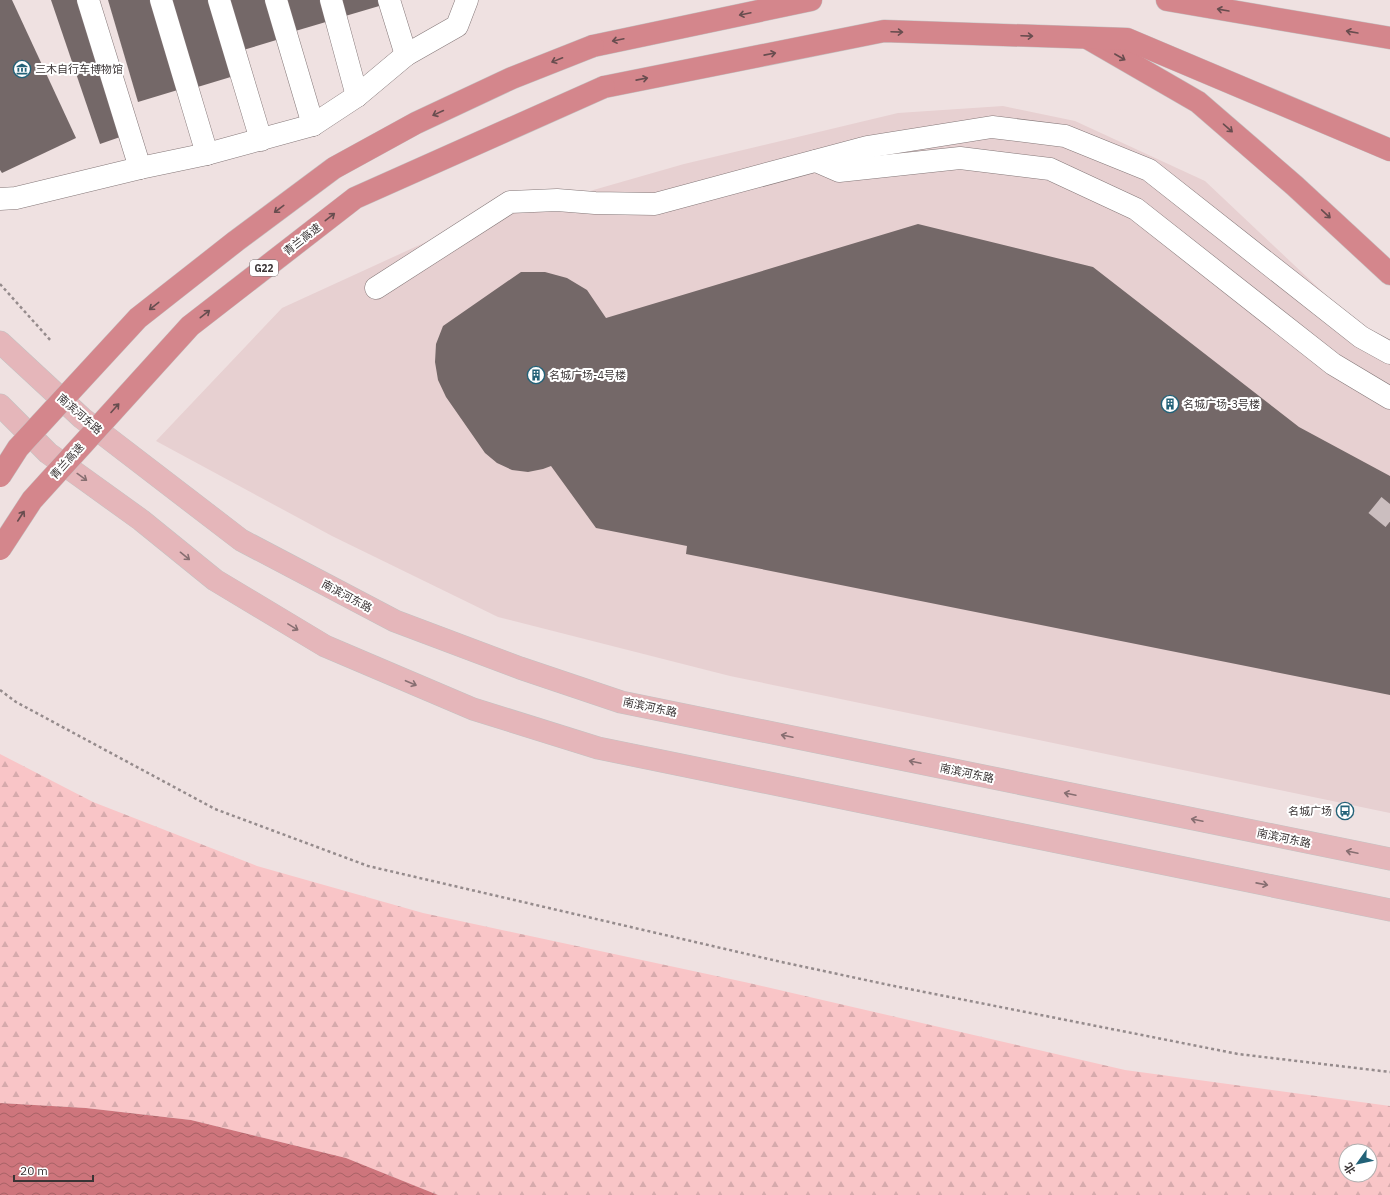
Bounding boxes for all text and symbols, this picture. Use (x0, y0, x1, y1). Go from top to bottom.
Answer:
one-way arrow (1217, 5, 1230, 13)
one-way arrow (739, 10, 752, 18)
one-way arrow (1345, 27, 1358, 35)
one-way arrow (890, 28, 903, 35)
one-way arrow (1020, 32, 1033, 39)
one-way arrow (612, 37, 625, 45)
one-way arrow (763, 50, 776, 58)
one-way arrow (1114, 53, 1126, 61)
one-way arrow (551, 57, 563, 65)
museum icon: 三木自行车博物馆 (12, 59, 32, 79)
place label: 三木自行车博物馆 (35, 62, 123, 76)
one-way arrow (635, 75, 648, 83)
one-way arrow (432, 110, 444, 117)
one-way arrow (1223, 123, 1233, 132)
one-way arrow (274, 204, 285, 213)
one-way arrow (1321, 209, 1331, 219)
one-way arrow (325, 213, 336, 222)
street label: 青兰高速 (280, 220, 324, 258)
road number: G22 (250, 260, 278, 276)
one-way arrow (149, 301, 160, 310)
one-way arrow (200, 310, 211, 318)
building icon: 名城广场-4号楼 (526, 365, 546, 385)
place label: 名城广场-4号楼 (549, 368, 626, 382)
street label: 南滨河东路 (55, 391, 105, 437)
building icon: 名城广场-3号楼 (1160, 394, 1180, 414)
place label: 名城广场-3号楼 (1183, 397, 1260, 411)
one-way arrow (111, 402, 120, 413)
street label: 青兰高速 (47, 440, 87, 482)
one-way arrow (76, 473, 87, 481)
one-way arrow (17, 511, 25, 522)
one-way arrow (179, 552, 190, 560)
street label: 南滨河东路 (319, 577, 375, 615)
one-way arrow (287, 624, 299, 632)
one-way arrow (404, 680, 416, 687)
street label: 南滨河东路 (622, 694, 678, 720)
one-way arrow (781, 731, 794, 739)
one-way arrow (909, 758, 922, 766)
street label: 南滨河东路 (939, 760, 995, 786)
one-way arrow (1063, 789, 1076, 797)
bus stop icon: 名城广场 (1335, 801, 1355, 821)
place label: 名城广场 (1288, 804, 1332, 818)
one-way arrow (1191, 815, 1204, 823)
street label: 南滨河东路 (1256, 825, 1312, 851)
one-way arrow (1346, 847, 1359, 855)
one-way arrow (1255, 880, 1268, 888)
north arrow (1338, 1143, 1378, 1183)
scale bar (14, 1157, 93, 1183)
text: 北 (1341, 1160, 1358, 1177)
text: 20 m (20, 1163, 48, 1178)

